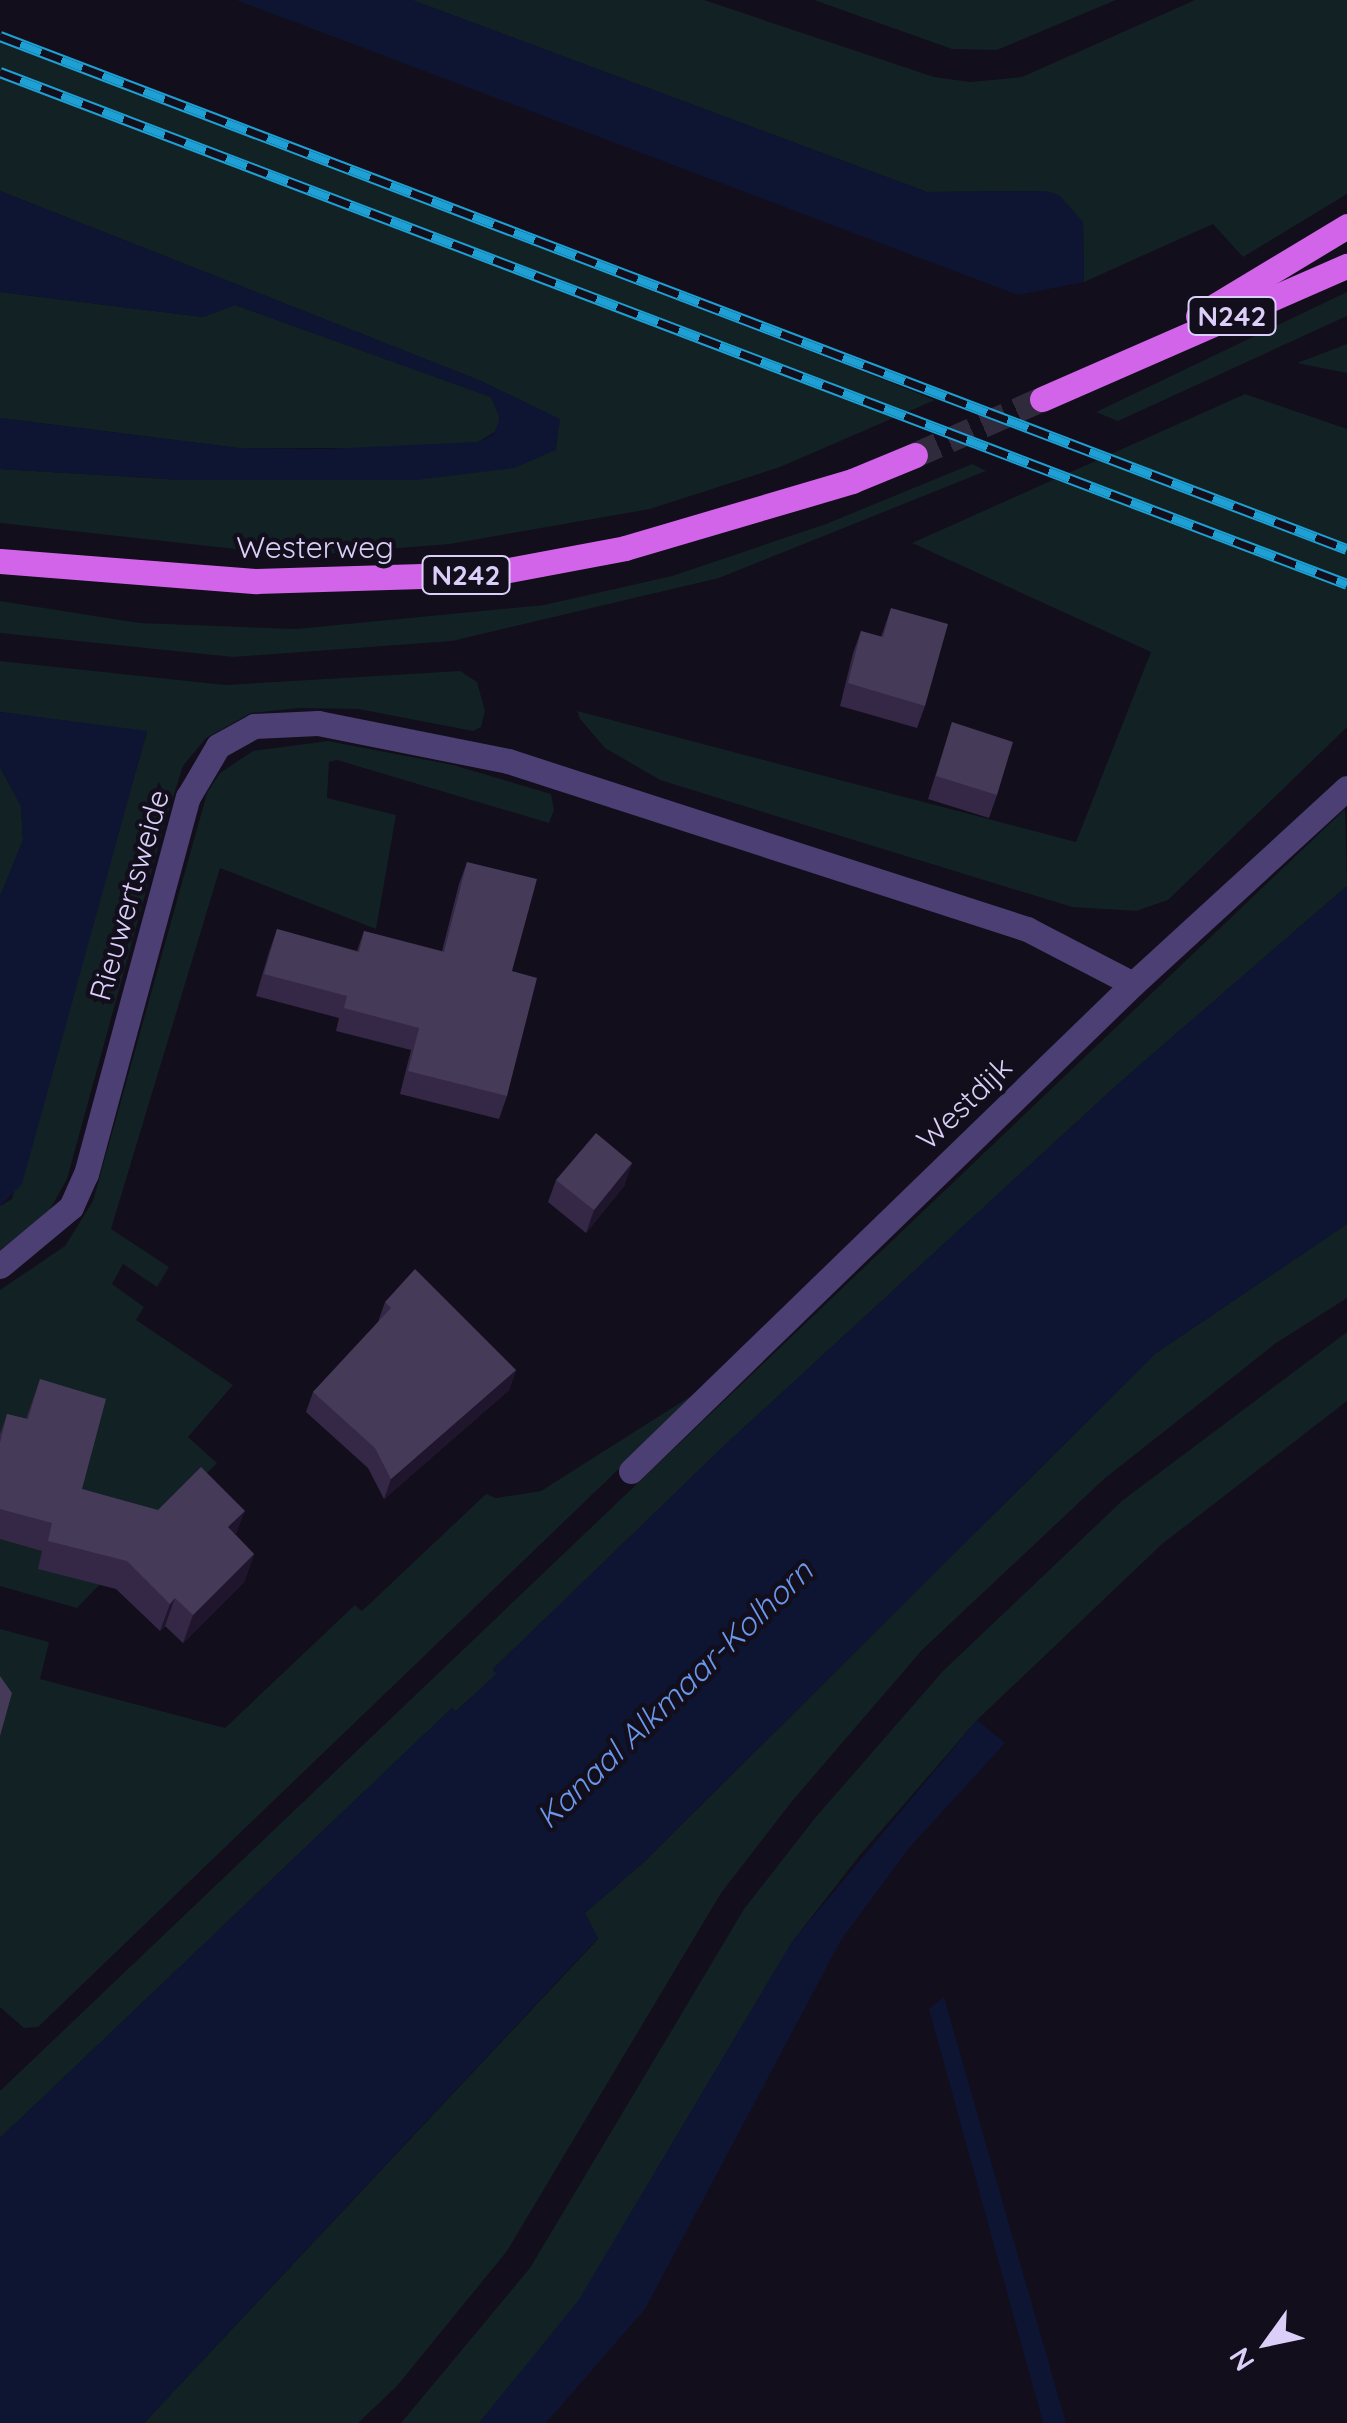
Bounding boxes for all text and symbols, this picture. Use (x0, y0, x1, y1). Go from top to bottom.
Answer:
road number: N242 (1187, 293, 1277, 339)
street label: Westerweg (236, 529, 394, 565)
road number: N242 (421, 552, 511, 598)
street label: Rieuwertsweide (82, 786, 176, 1004)
street label: Westdijk (909, 1049, 1019, 1157)
water label: Kanaal Alkmaar-Kolhorn (528, 1552, 820, 1836)
north arrow (1217, 2293, 1317, 2393)
text: N (1221, 2341, 1262, 2378)

